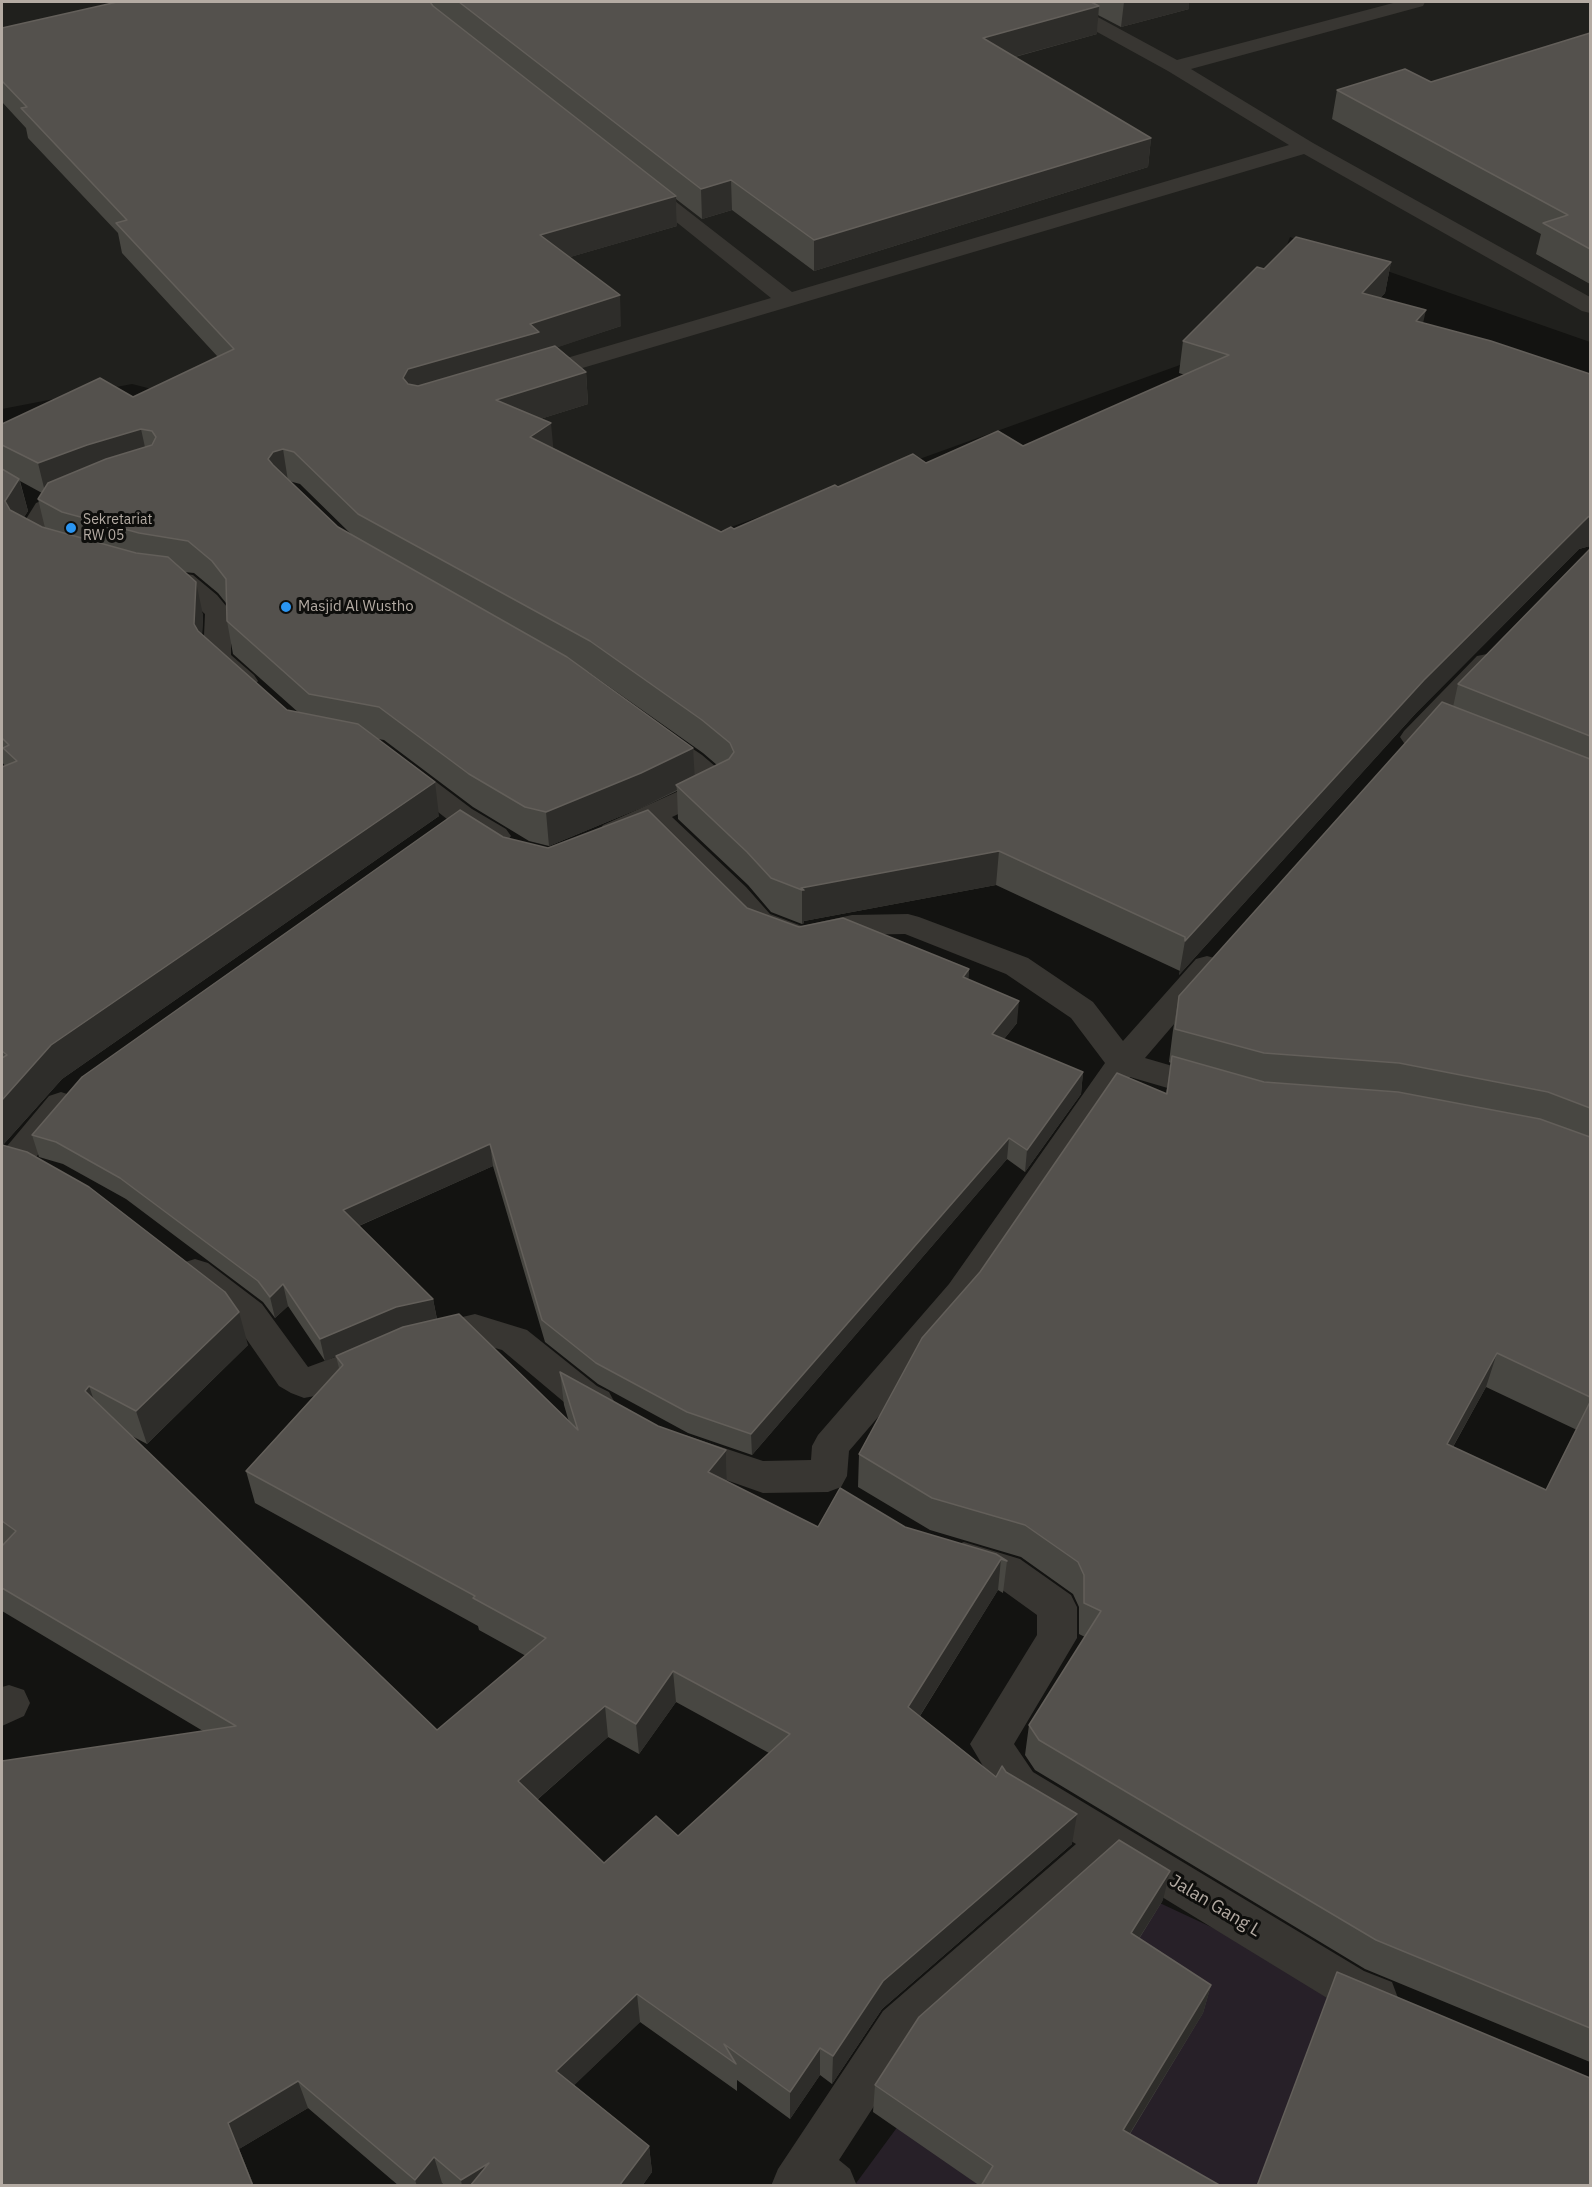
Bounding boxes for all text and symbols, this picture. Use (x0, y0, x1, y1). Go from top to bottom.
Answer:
place label: Sekretariat RW 05 (83, 512, 152, 544)
marker: Sekretariat RW 05 (64, 521, 78, 535)
place label: Masjid Al Wustho (298, 598, 414, 616)
marker: Masjid Al Wustho (279, 600, 293, 614)
street label: Jalan Gang L (1165, 1870, 1265, 1942)

